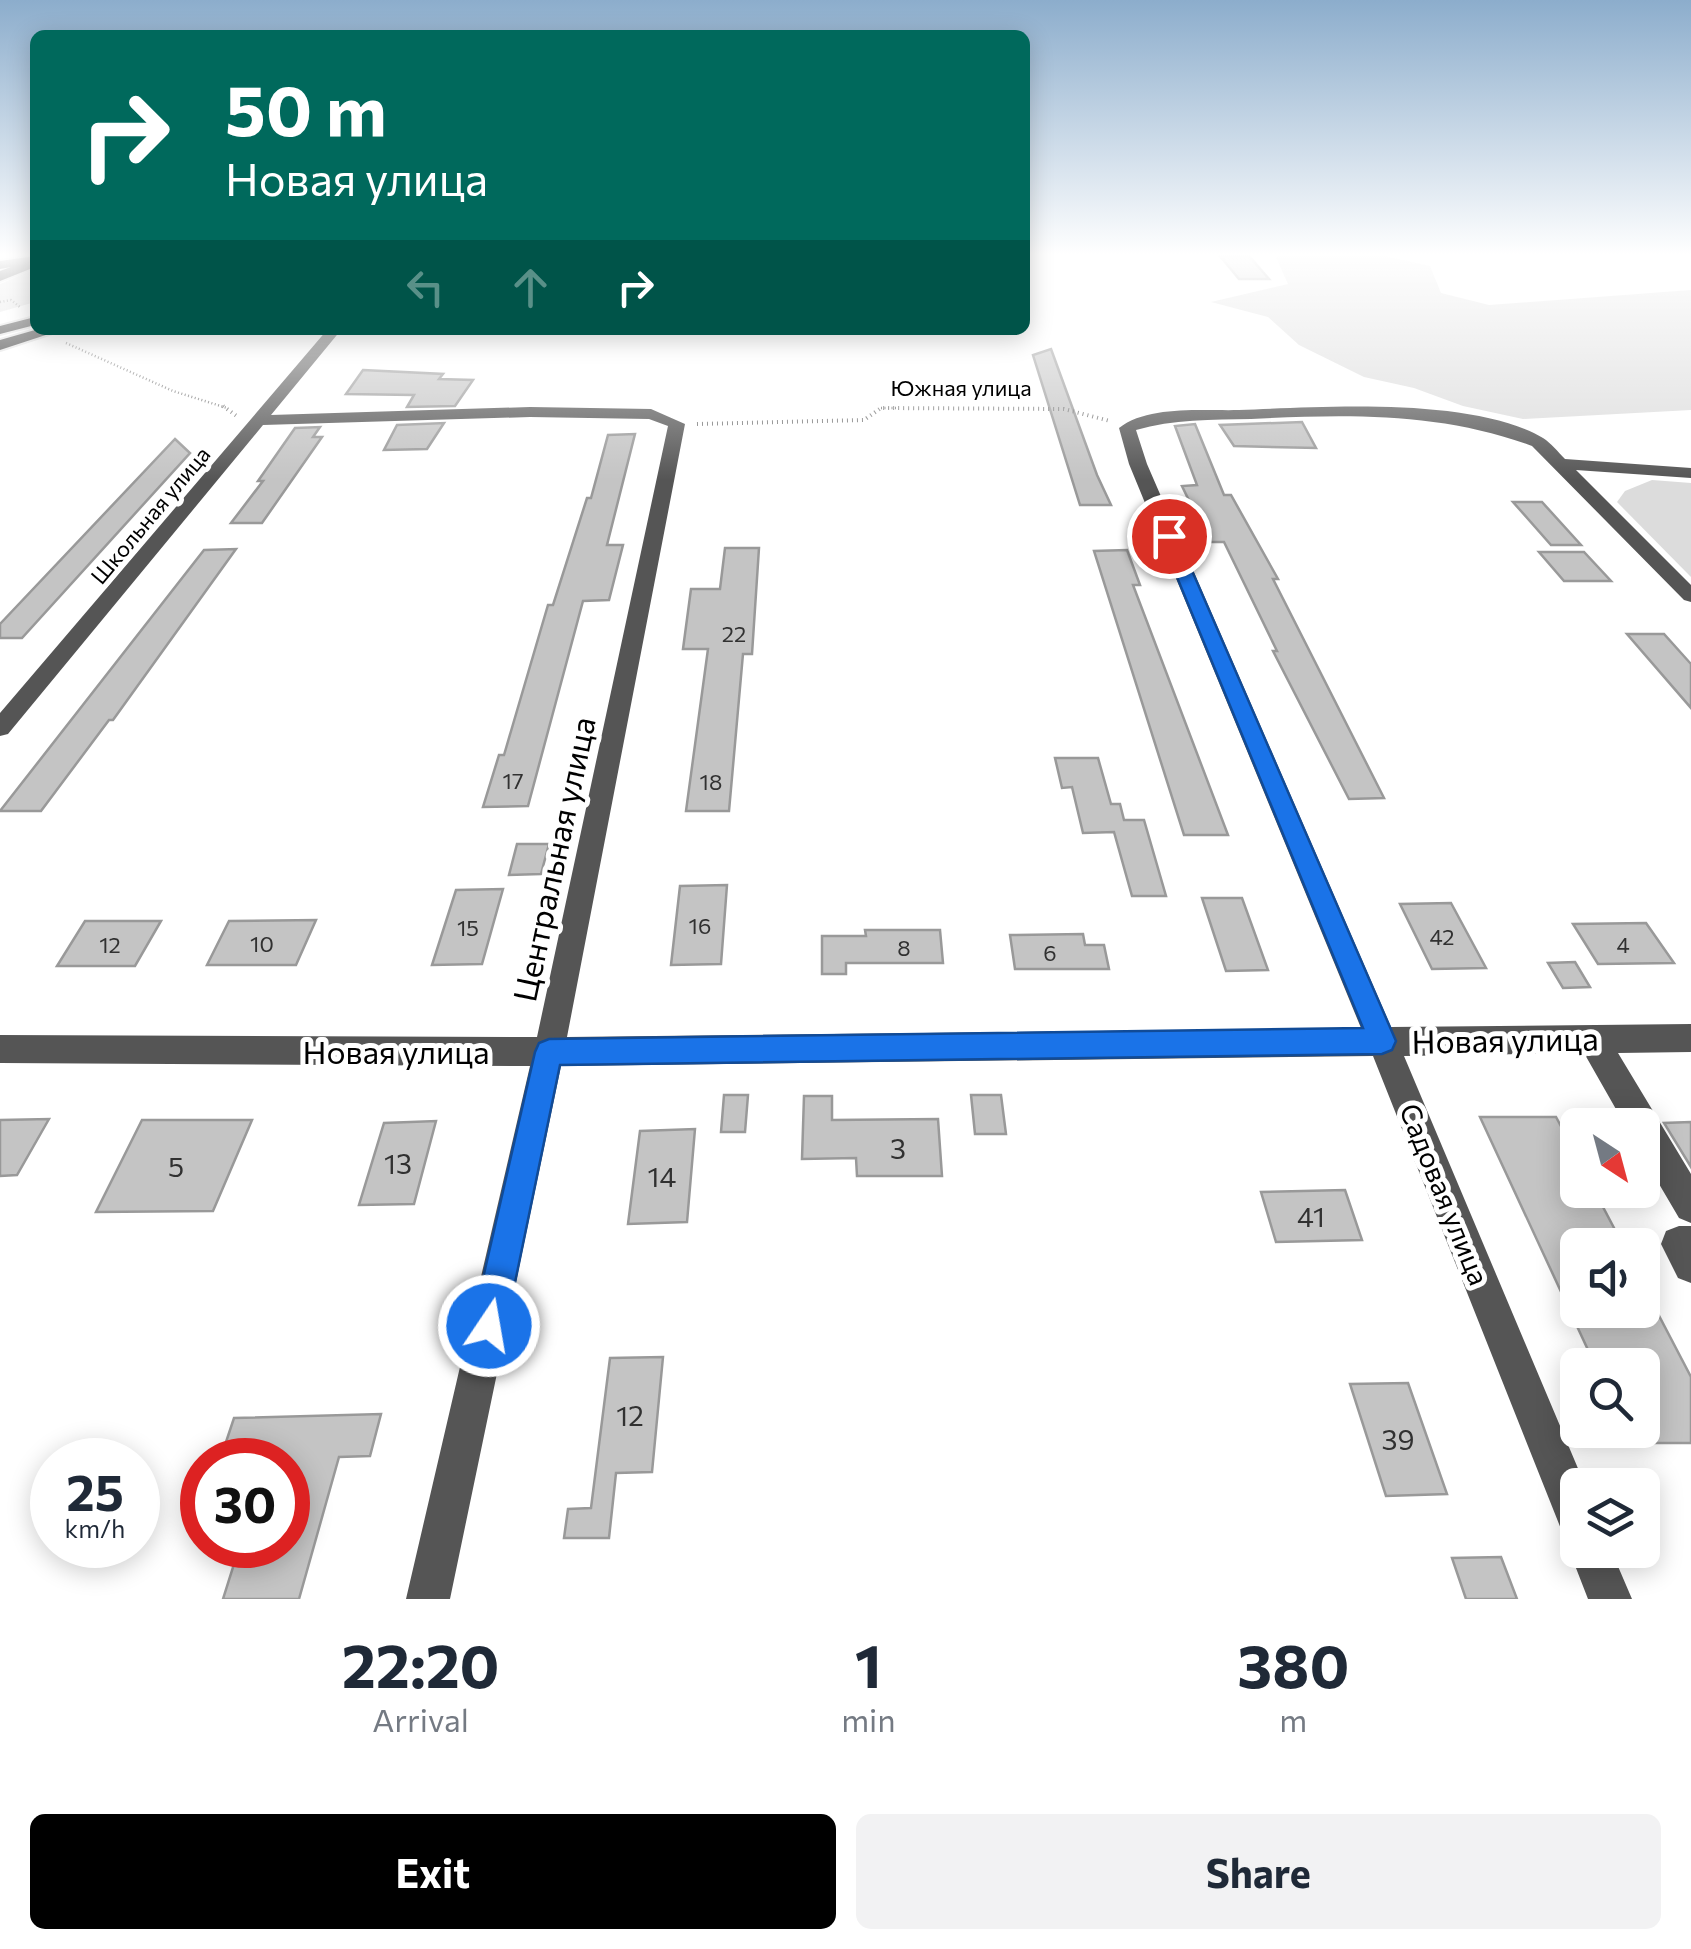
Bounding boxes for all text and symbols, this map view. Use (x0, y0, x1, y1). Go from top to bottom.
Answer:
text: 50 m (225, 65, 387, 150)
icon: right (60, 70, 190, 200)
text: Новая улица (225, 150, 488, 205)
icon: left (398, 260, 453, 315)
icon: ahead (503, 260, 558, 315)
icon: right (608, 260, 663, 315)
street label: Южная улица (890, 374, 1032, 401)
street label: Школьная улица (85, 441, 215, 589)
pin (1127, 494, 1212, 579)
icon: arrive (1142, 509, 1197, 564)
house number: 22 (722, 620, 746, 647)
street label: Центральная улица (503, 713, 603, 1005)
house number: 17 (502, 767, 524, 794)
house number: 18 (700, 768, 722, 795)
house number: 16 (689, 912, 711, 939)
house number: 15 (457, 914, 479, 941)
house number: 42 (1429, 923, 1455, 950)
house number: 10 (250, 930, 274, 957)
house number: 12 (99, 931, 121, 958)
house number: 4 (1616, 931, 1630, 958)
house number: 8 (897, 934, 911, 961)
house number: 6 (1043, 939, 1057, 966)
street label: Новая улица (1411, 1017, 1599, 1061)
street label: Новая улица (302, 1031, 490, 1071)
street label: Садовая улица (1393, 1098, 1497, 1290)
north arrow (1560, 1108, 1660, 1208)
map controls (1560, 1108, 1660, 1568)
house number: 3 (890, 1131, 906, 1165)
house number: 13 (384, 1146, 412, 1180)
house number: 5 (168, 1149, 184, 1183)
house number: 14 (648, 1159, 677, 1193)
house number: 41 (1297, 1199, 1325, 1233)
button: sound (1560, 1228, 1660, 1328)
position arrow (437, 1274, 541, 1378)
button: search (1560, 1348, 1660, 1448)
house number: 12 (616, 1398, 644, 1432)
house number: 39 (1382, 1422, 1414, 1456)
speed limit sign: 30 (180, 1438, 310, 1568)
text: 25 (66, 1460, 124, 1521)
button: layers (1560, 1468, 1660, 1568)
text: km/h (65, 1513, 125, 1543)
text: 22:20 (342, 1627, 499, 1700)
text: 1 (855, 1627, 882, 1700)
text: 380 (1237, 1627, 1349, 1700)
text: Arrival (372, 1699, 469, 1739)
text: min (841, 1699, 896, 1739)
text: m (1279, 1699, 1307, 1739)
button: Exit (30, 1814, 836, 1929)
button: Share (856, 1814, 1661, 1929)

